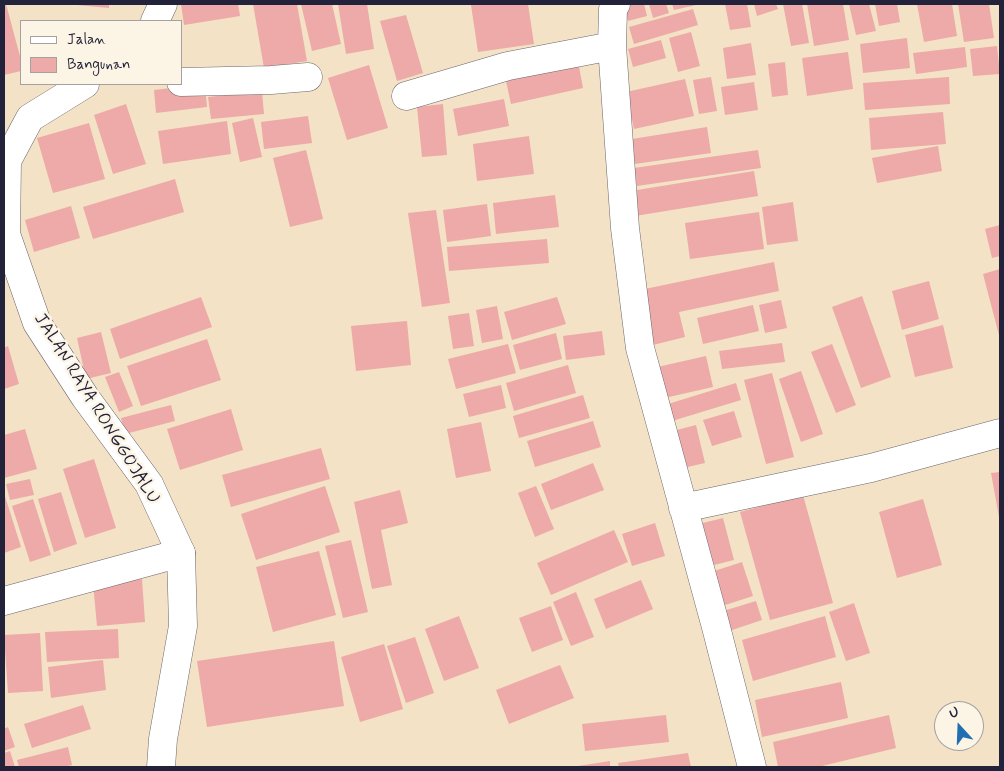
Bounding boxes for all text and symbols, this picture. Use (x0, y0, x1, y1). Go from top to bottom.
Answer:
legend (20, 20, 182, 85)
text: Jalan (67, 30, 106, 50)
text: Bangunan (67, 55, 130, 75)
street label: JALAN RAYA RONGGOJALU (28, 310, 164, 508)
north arrow (934, 701, 984, 751)
text: U (947, 703, 962, 723)

